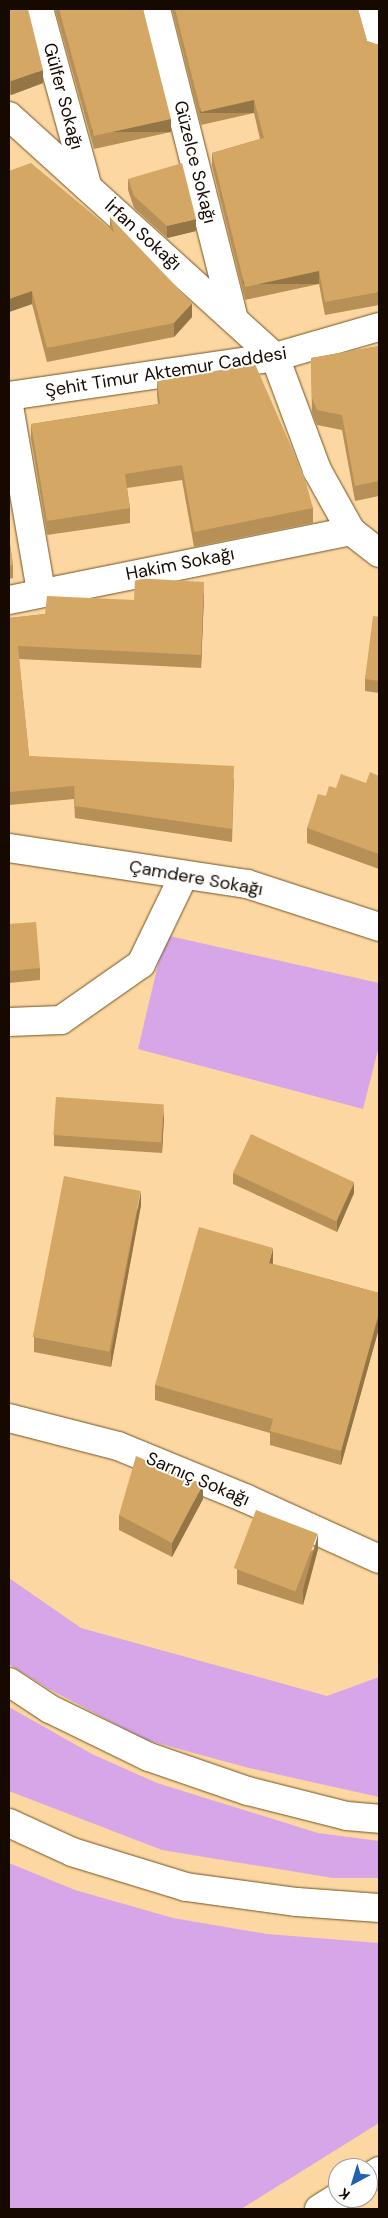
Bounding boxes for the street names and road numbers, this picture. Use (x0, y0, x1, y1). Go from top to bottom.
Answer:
street label: Gülfer Sokağı (38, 40, 88, 152)
street label: Güzelce Sokağı (169, 98, 221, 226)
street label: İrfan Sokağı (100, 195, 186, 275)
street label: Şehit Timur Aktemur Caddesi (44, 342, 288, 402)
street label: Hakim Sokağı (124, 543, 236, 585)
street label: Çamdere Sokağı (127, 856, 265, 900)
street label: Sarnıç Sokağı (143, 1448, 253, 1510)

